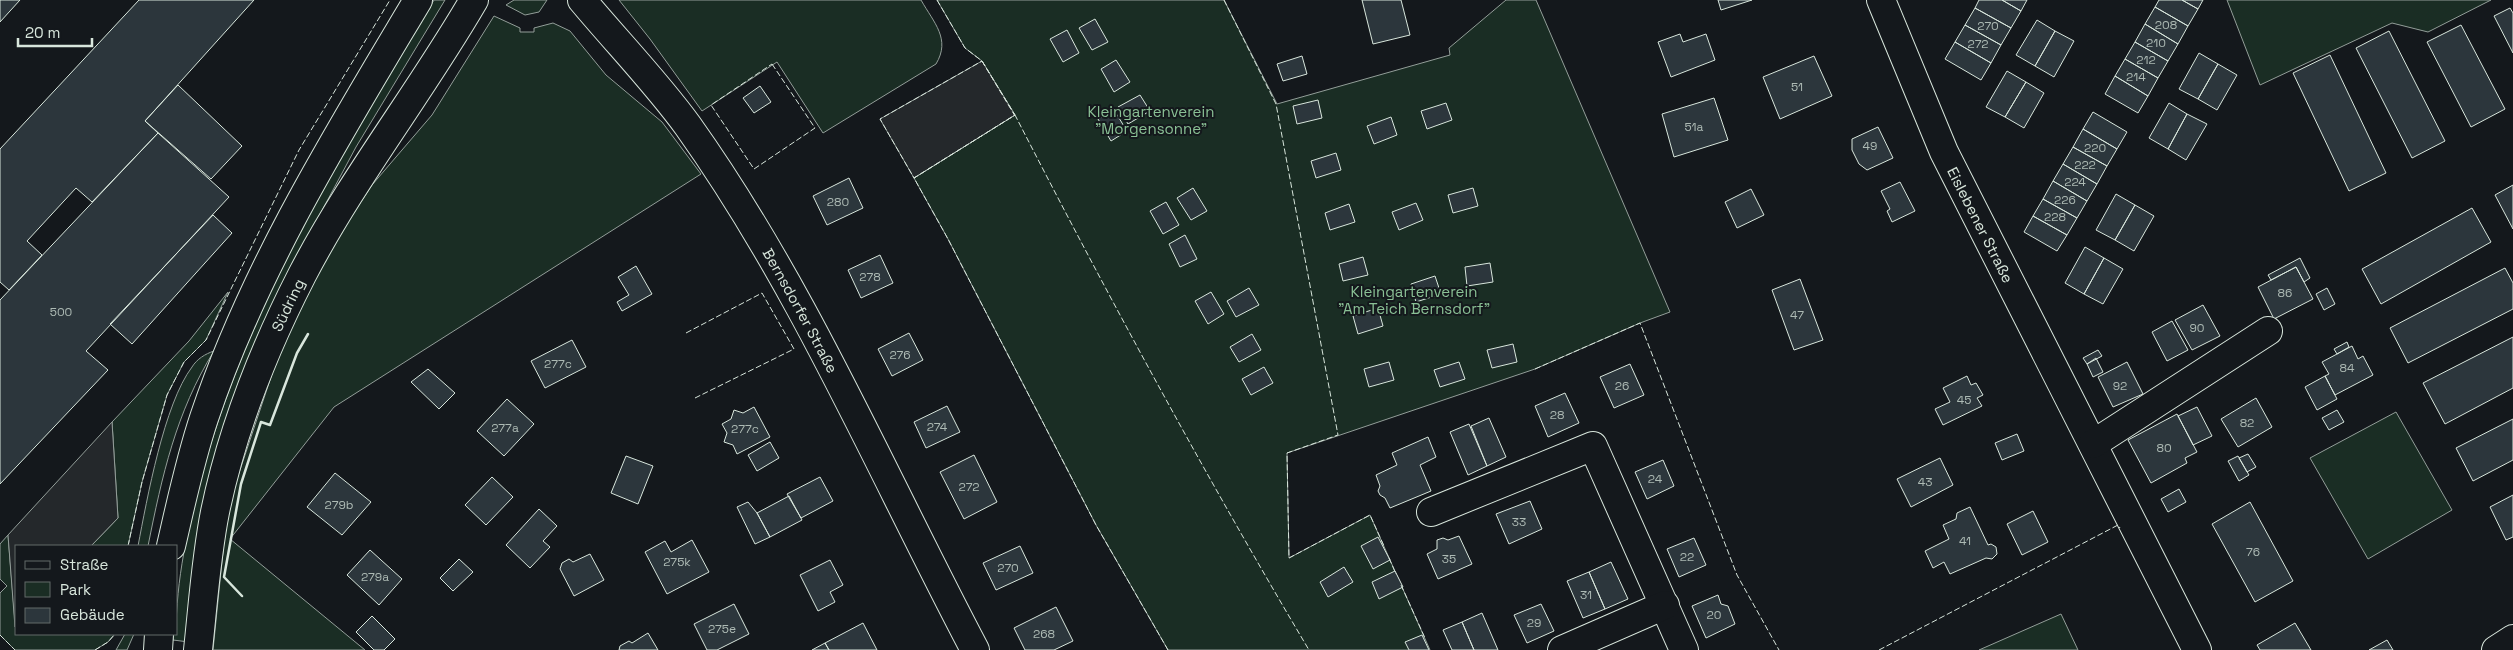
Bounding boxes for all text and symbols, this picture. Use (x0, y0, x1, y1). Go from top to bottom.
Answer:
scale bar (18, 15, 91, 47)
house number: 208 (2155, 17, 2177, 33)
house number: 270 (1977, 18, 1999, 34)
text: 20 m (25, 23, 60, 42)
house number: 210 (2146, 35, 2166, 51)
house number: 272 (1967, 36, 1989, 52)
house number: 212 (2136, 52, 2156, 68)
house number: 214 (2126, 69, 2146, 85)
house number: 51 (1791, 79, 1803, 95)
park label: Kleingartenverein "Morgensonne" (1088, 102, 1214, 138)
house number: 51a (1685, 119, 1704, 135)
house number: 49 (1863, 138, 1877, 154)
house number: 220 (2084, 140, 2106, 156)
house number: 222 (2074, 157, 2096, 173)
street label: Eislebener Straße (1944, 164, 2018, 286)
house number: 224 (2064, 174, 2086, 190)
house number: 226 (2054, 192, 2076, 208)
house number: 280 (827, 194, 849, 210)
house number: 228 (2044, 209, 2066, 225)
street label: Bernsdorfer Straße (759, 245, 843, 376)
house number: 278 (859, 269, 881, 285)
street label: Südring (267, 275, 308, 334)
park label: Kleingartenverein "Am Teich Bernsdorf" (1338, 282, 1490, 318)
house number: 86 (2278, 285, 2292, 301)
house number: 500 (50, 304, 72, 320)
house number: 47 (1790, 307, 1804, 323)
house number: 90 (2189, 320, 2205, 336)
house number: 276 (889, 347, 911, 363)
house number: 277c (544, 356, 572, 372)
house number: 84 (2340, 360, 2355, 376)
house number: 26 (1615, 378, 1629, 394)
house number: 92 (2113, 378, 2127, 394)
house number: 45 (1957, 392, 1971, 408)
house number: 28 (1550, 407, 1564, 423)
house number: 82 (2240, 415, 2254, 431)
house number: 274 (927, 419, 948, 435)
house number: 277a (491, 420, 519, 436)
house number: 277c (731, 421, 759, 437)
house number: 80 (2156, 440, 2172, 456)
house number: 24 (1648, 471, 1663, 487)
house number: 43 (1918, 474, 1932, 490)
house number: 272 (958, 479, 980, 495)
house number: 279b (325, 497, 354, 513)
house number: 33 (1512, 514, 1526, 530)
house number: 41 (1959, 533, 1971, 549)
house number: 76 (2246, 544, 2260, 560)
legend (15, 545, 178, 635)
house number: 22 (1680, 549, 1694, 565)
house number: 35 (1442, 551, 1456, 567)
house number: 275k (663, 554, 691, 570)
text: Straße (60, 555, 109, 574)
house number: 270 (997, 560, 1019, 576)
house number: 279a (361, 569, 389, 585)
text: Park (60, 580, 91, 599)
house number: 31 (1580, 587, 1592, 603)
text: Gebäude (60, 605, 125, 624)
house number: 20 (1707, 607, 1721, 623)
house number: 29 (1527, 615, 1541, 631)
house number: 275e (708, 621, 736, 637)
house number: 268 (1033, 626, 1055, 642)

